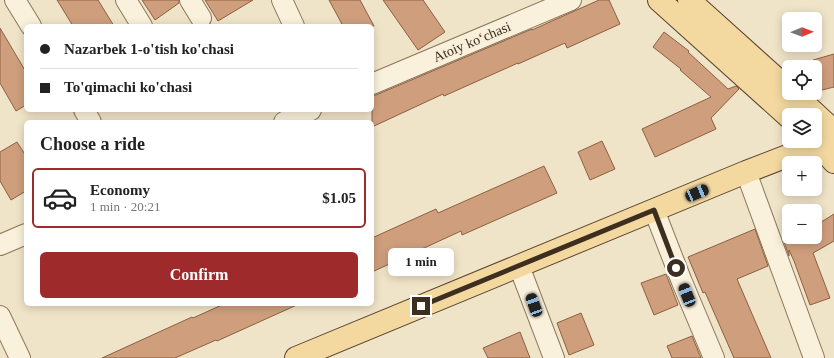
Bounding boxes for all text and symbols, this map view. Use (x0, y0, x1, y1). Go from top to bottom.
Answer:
north arrow (782, 12, 822, 52)
map controls (782, 12, 822, 244)
street label: Atoiy koʻchasi (431, 19, 513, 65)
text: Nazarbek 1-o'tish ko'chasi (64, 41, 234, 57)
button: locate (782, 60, 822, 100)
text: To'qimachi ko'chasi (64, 79, 192, 95)
button: layers (782, 108, 822, 148)
text: Choose a ride (40, 134, 145, 154)
button: + (782, 156, 822, 196)
icon: car (42, 180, 78, 216)
text: Economy (90, 182, 150, 198)
car (684, 183, 710, 203)
text: $1.05 (322, 190, 356, 206)
text: 1 min · 20:21 (90, 199, 160, 214)
button: − (782, 204, 822, 244)
callout: 1 min (388, 248, 454, 276)
button: Confirm (40, 252, 358, 298)
text: 1 min (405, 254, 437, 269)
route start (667, 259, 685, 277)
car (677, 282, 697, 308)
car (524, 292, 544, 318)
route end (412, 297, 430, 315)

